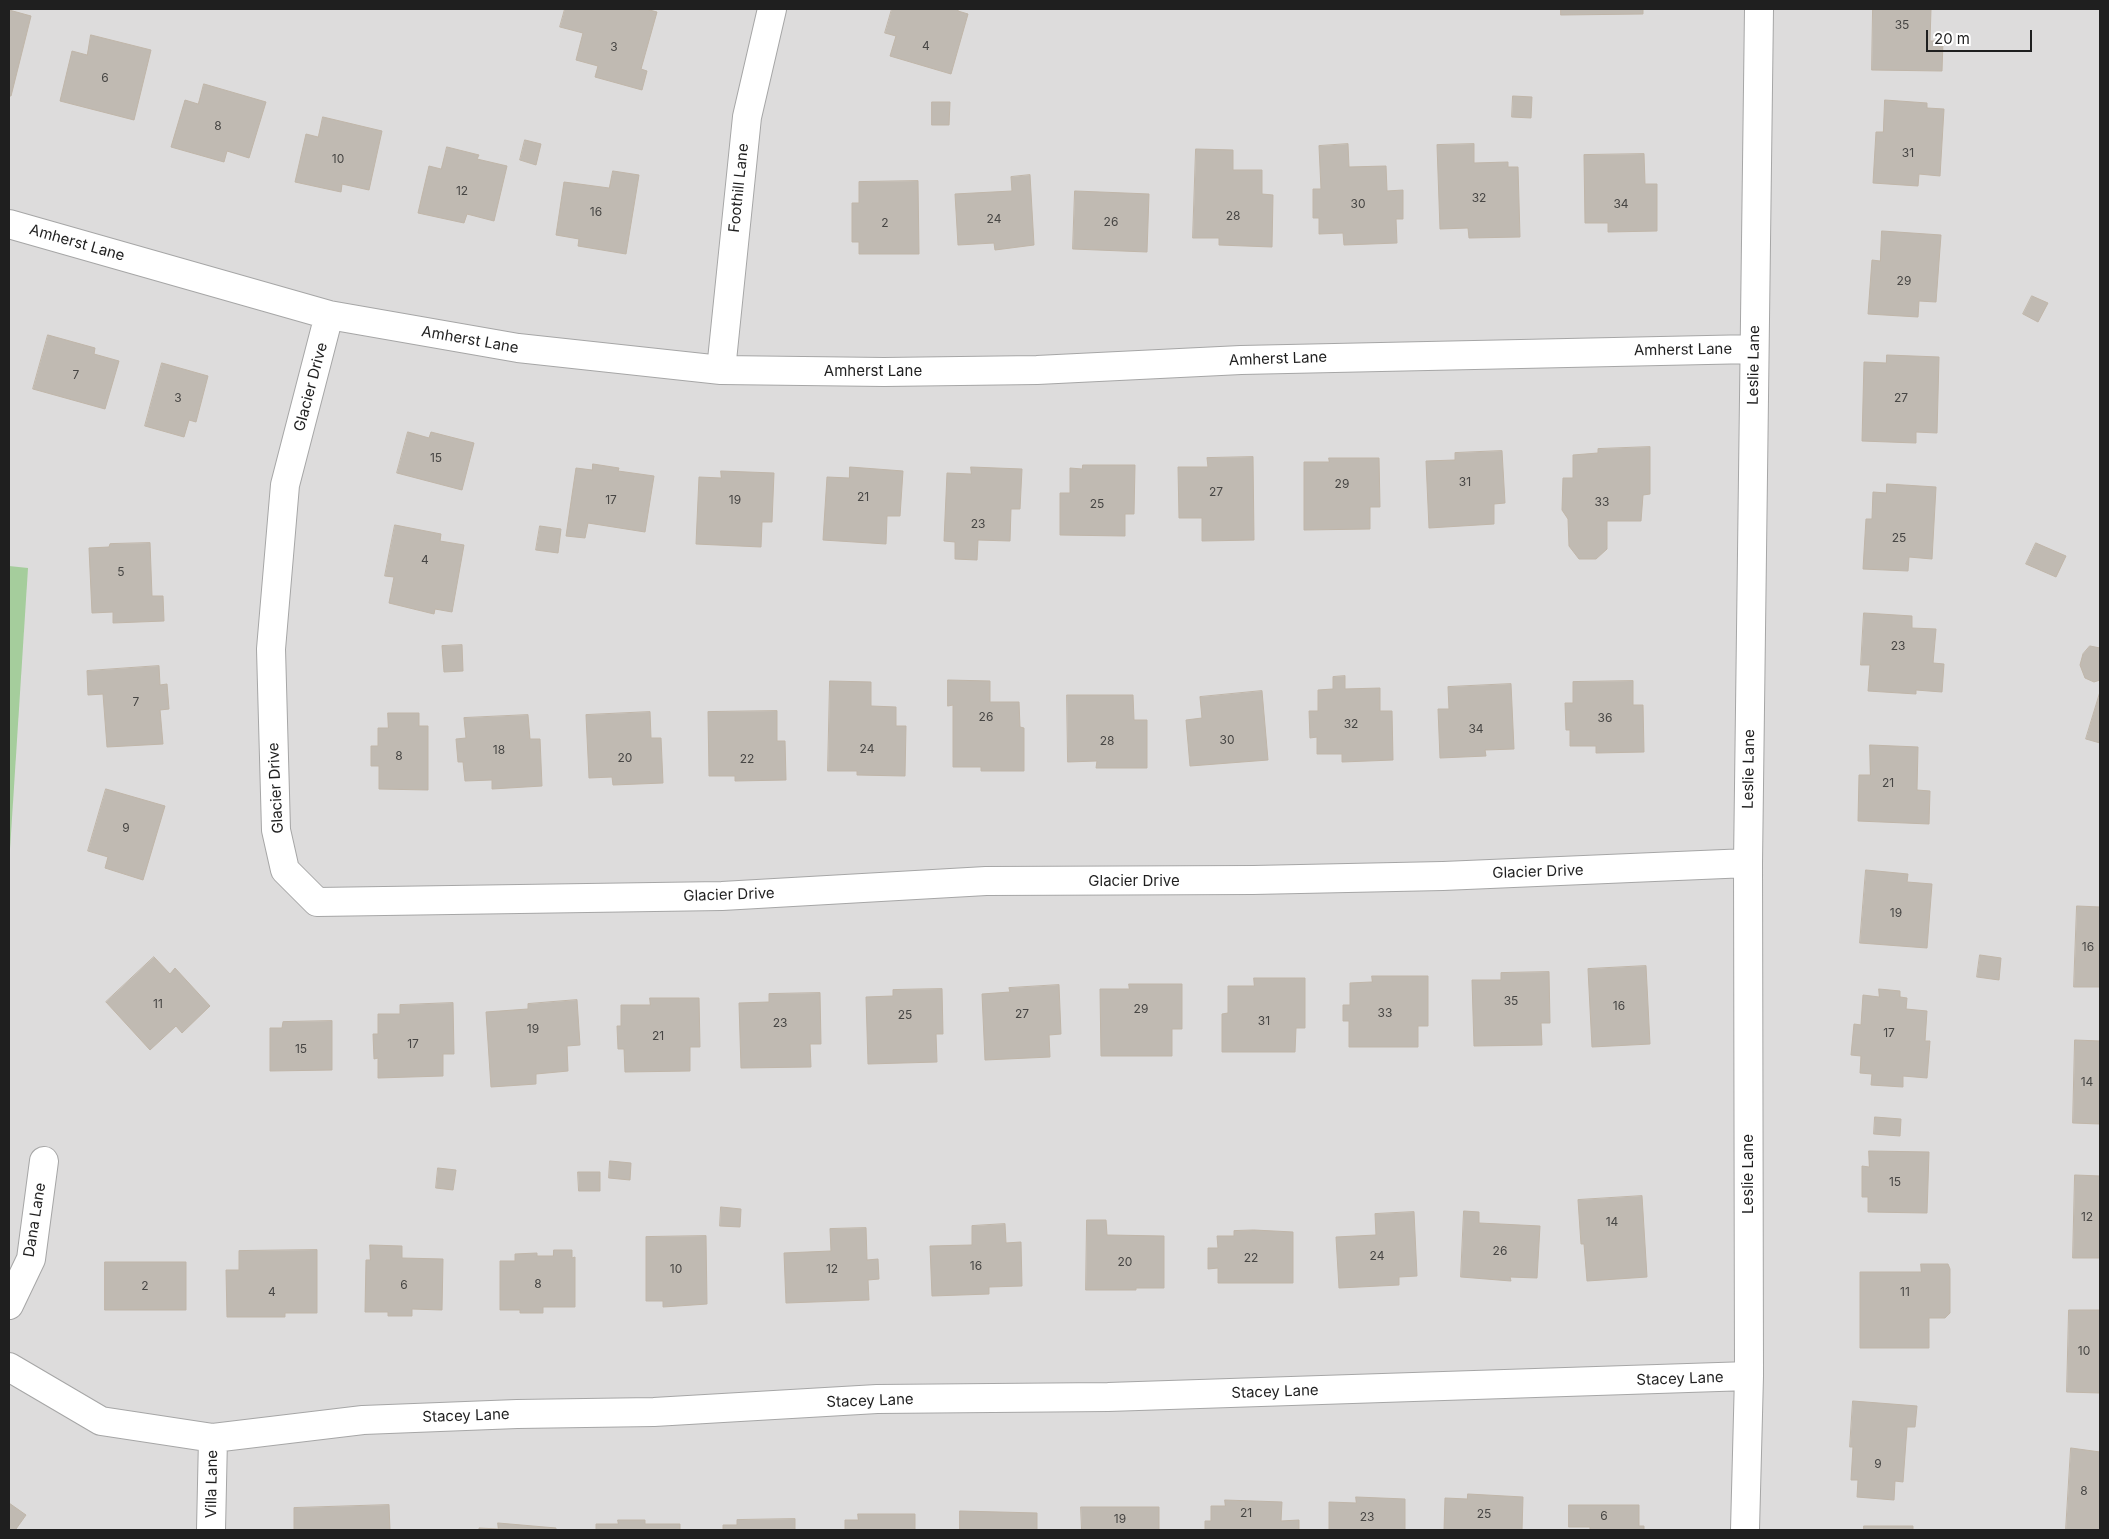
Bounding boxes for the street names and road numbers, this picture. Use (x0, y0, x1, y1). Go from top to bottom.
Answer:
street label: Foothill Lane (725, 142, 753, 234)
street label: Amherst Lane (27, 221, 127, 265)
street label: Amherst Lane (420, 323, 520, 357)
street label: Leslie Lane (1744, 325, 1764, 405)
street label: Amherst Lane (1634, 340, 1732, 360)
street label: Glacier Drive (290, 341, 332, 433)
street label: Amherst Lane (1229, 348, 1327, 370)
street label: Amherst Lane (824, 362, 922, 380)
street label: Leslie Lane (1739, 729, 1759, 809)
street label: Glacier Drive (265, 742, 287, 834)
street label: Glacier Drive (1492, 861, 1584, 883)
street label: Glacier Drive (1088, 872, 1180, 890)
street label: Glacier Drive (683, 884, 775, 906)
street label: Leslie Lane (1739, 1134, 1757, 1214)
street label: Dana Lane (20, 1181, 50, 1259)
street label: Stacey Lane (1636, 1368, 1724, 1390)
street label: Stacey Lane (1231, 1381, 1319, 1403)
street label: Stacey Lane (826, 1390, 914, 1412)
street label: Stacey Lane (422, 1405, 510, 1427)
street label: Villa Lane (202, 1450, 222, 1518)

